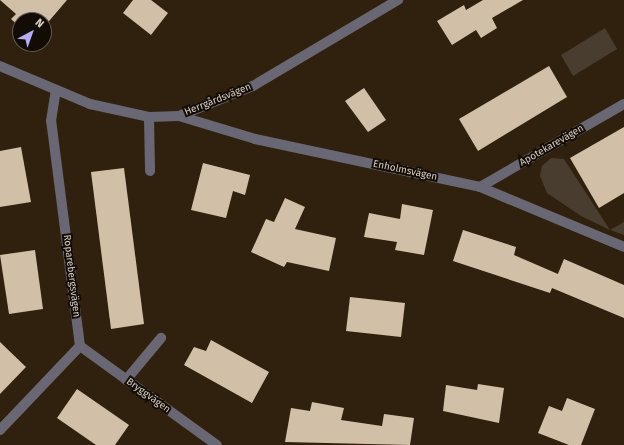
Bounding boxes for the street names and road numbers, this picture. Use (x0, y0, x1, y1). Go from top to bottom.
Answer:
street label: Herrgårdsvägen (183, 81, 253, 119)
street label: Apotekarevägen (518, 123, 586, 169)
street label: Enholmsvägen (372, 158, 438, 184)
street label: Roparebergsvägen (60, 234, 82, 318)
street label: Bryggvägen (124, 376, 172, 416)

